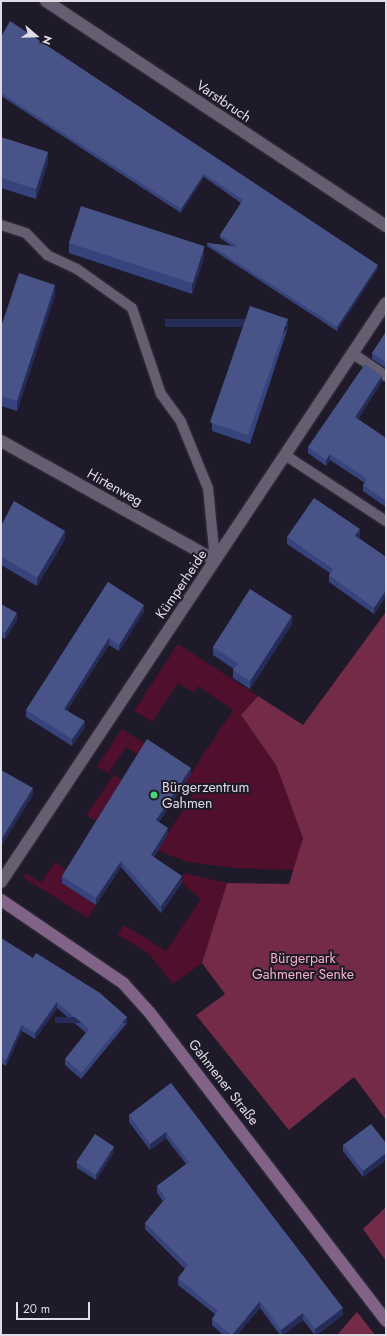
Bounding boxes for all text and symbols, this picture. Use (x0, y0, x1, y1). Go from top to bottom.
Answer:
north arrow (16, 16, 56, 56)
text: N (38, 33, 56, 47)
street label: Varstbruch (193, 77, 255, 125)
street label: Hirtenweg (84, 465, 146, 509)
street label: Kümperheide (152, 546, 210, 622)
place label: Bürgerzentrum Gahmen (162, 779, 249, 812)
marker: Bürgerzentrum Gahmen (149, 790, 159, 800)
park label: Bürgerpark Gahmener Senke (252, 950, 354, 982)
street label: Gahmener Straße (185, 1036, 263, 1128)
scale bar (18, 1294, 92, 1320)
text: 20 m (23, 1300, 50, 1318)

